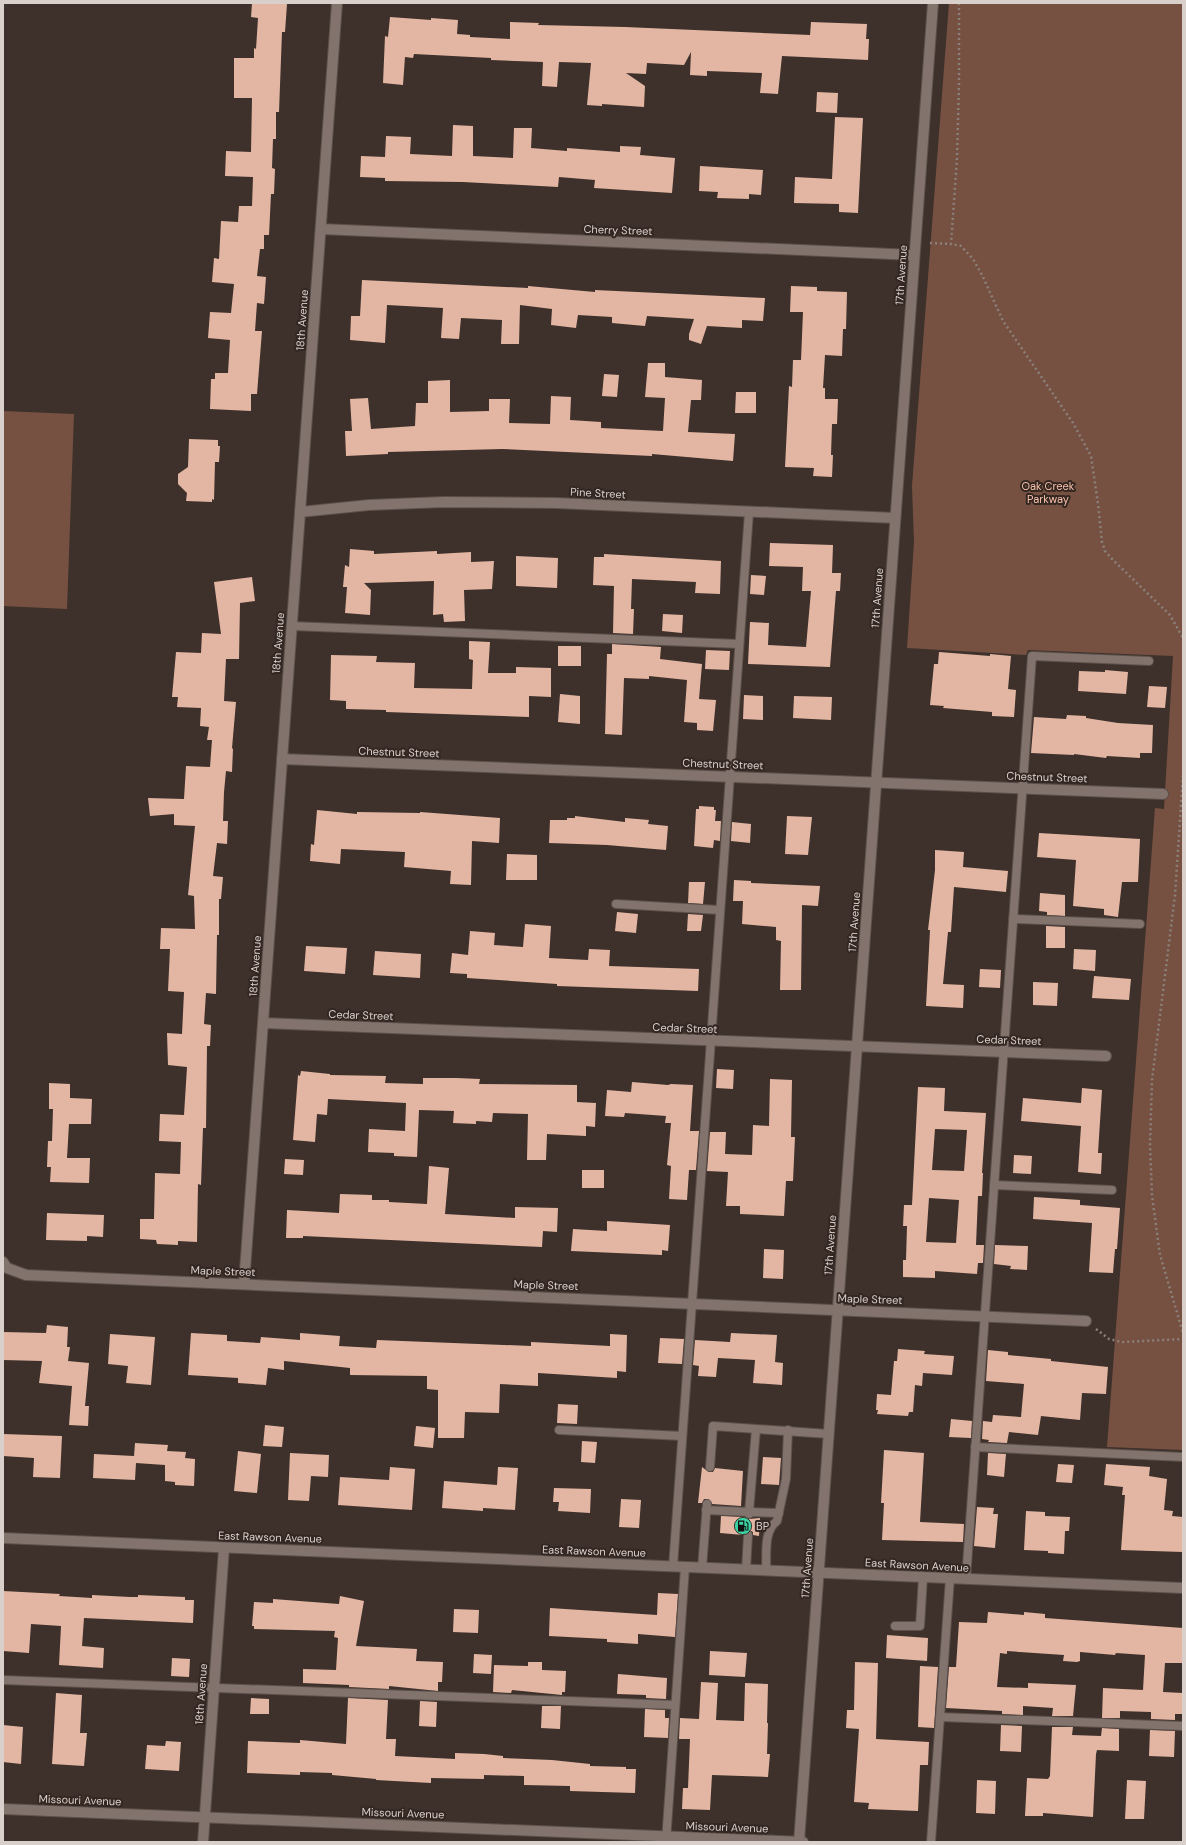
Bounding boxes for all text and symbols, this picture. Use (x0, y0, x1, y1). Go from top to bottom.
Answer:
street label: Cherry Street (583, 222, 653, 238)
street label: 17th Avenue (892, 244, 910, 306)
street label: 18th Avenue (293, 289, 311, 351)
park label: Oak Creek Parkway (1022, 479, 1075, 506)
street label: Pine Street (570, 485, 626, 501)
street label: 17th Avenue (868, 567, 886, 629)
street label: 18th Avenue (269, 612, 287, 674)
street label: Chestnut Street (358, 744, 440, 760)
street label: Chestnut Street (682, 756, 764, 772)
street label: Chestnut Street (1006, 769, 1088, 785)
street label: 17th Avenue (845, 891, 863, 953)
street label: 18th Avenue (246, 935, 264, 997)
street label: Cedar Street (328, 1007, 394, 1023)
street label: Cedar Street (652, 1020, 718, 1036)
street label: Cedar Street (976, 1032, 1042, 1048)
street label: 17th Avenue (821, 1214, 839, 1276)
street label: Maple Street (190, 1263, 256, 1279)
street label: Maple Street (513, 1277, 579, 1293)
street label: Maple Street (837, 1291, 903, 1307)
fuel station icon: BP (733, 1516, 753, 1536)
place label: BP (756, 1519, 769, 1533)
street label: East Rawson Avenue (218, 1528, 322, 1546)
street label: 17th Avenue (798, 1537, 816, 1599)
street label: East Rawson Avenue (542, 1542, 646, 1560)
street label: East Rawson Avenue (865, 1555, 969, 1575)
street label: 18th Avenue (192, 1663, 210, 1725)
street label: Missouri Avenue (38, 1792, 122, 1808)
street label: Missouri Avenue (361, 1805, 445, 1821)
street label: Missouri Avenue (685, 1819, 769, 1835)

